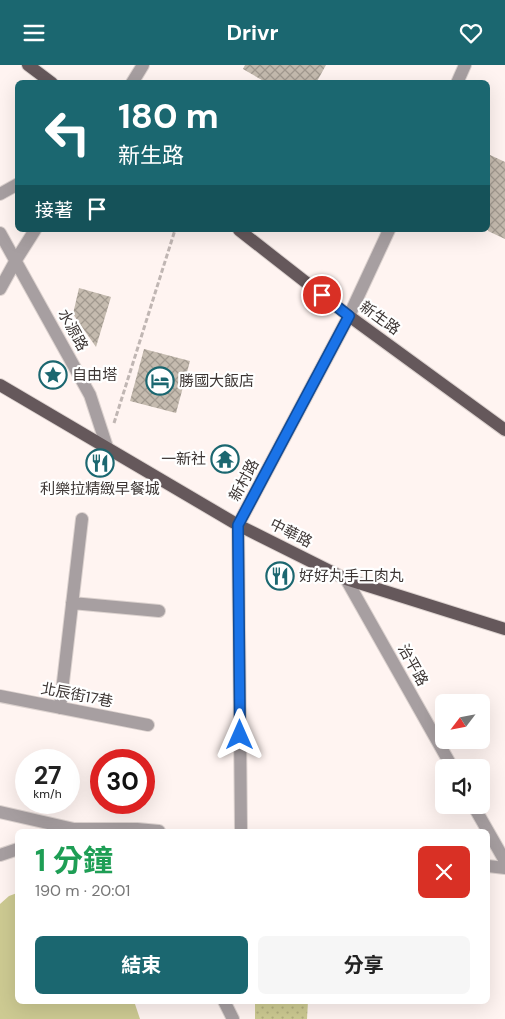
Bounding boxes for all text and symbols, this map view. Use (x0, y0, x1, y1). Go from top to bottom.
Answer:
text: Drivr (226, 18, 279, 47)
icon: menu (20, 19, 48, 47)
icon: heart (457, 19, 485, 47)
text: 180 m (118, 93, 219, 139)
icon: left (35, 100, 100, 165)
text: 新生路 (118, 141, 184, 170)
icon: arrive (83, 195, 111, 223)
text: 接著 (35, 198, 73, 223)
pin (301, 274, 343, 316)
icon: arrive (308, 281, 336, 309)
street label: 新生路 (356, 297, 404, 339)
street label: 水源路 (53, 305, 93, 355)
place icon: 自由塔 (38, 360, 68, 390)
place label: 自由塔 (72, 365, 117, 385)
hotel icon: 勝國大飯店 (145, 366, 175, 396)
place label: 勝國大飯店 (179, 371, 254, 391)
temple icon: 一新社 (210, 444, 240, 474)
restaurant icon: 利樂拉精緻早餐城 (85, 448, 115, 478)
place label: 一新社 (161, 449, 206, 469)
street label: 新村路 (225, 455, 263, 505)
place label: 利樂拉精緻早餐城 (40, 479, 160, 499)
street label: 中華路 (266, 514, 316, 552)
restaurant icon: 好好丸手工肉丸 (265, 561, 295, 591)
place label: 好好丸手工肉丸 (299, 566, 404, 586)
street label: 治平路 (393, 640, 433, 690)
street label: 北辰街17巷 (39, 678, 115, 712)
north arrow (435, 694, 490, 749)
map controls (435, 694, 490, 814)
position arrow (213, 708, 265, 760)
speed limit sign: 30 (90, 749, 155, 814)
text: 27 (34, 759, 61, 792)
button: sound (435, 759, 490, 814)
text: km/h (33, 786, 62, 802)
text: 1 分鐘 (35, 841, 113, 880)
button: close (418, 846, 470, 898)
text: 190 m · 20:01 (35, 880, 130, 901)
button: 結束 (35, 936, 248, 994)
button: 分享 (258, 936, 470, 994)

